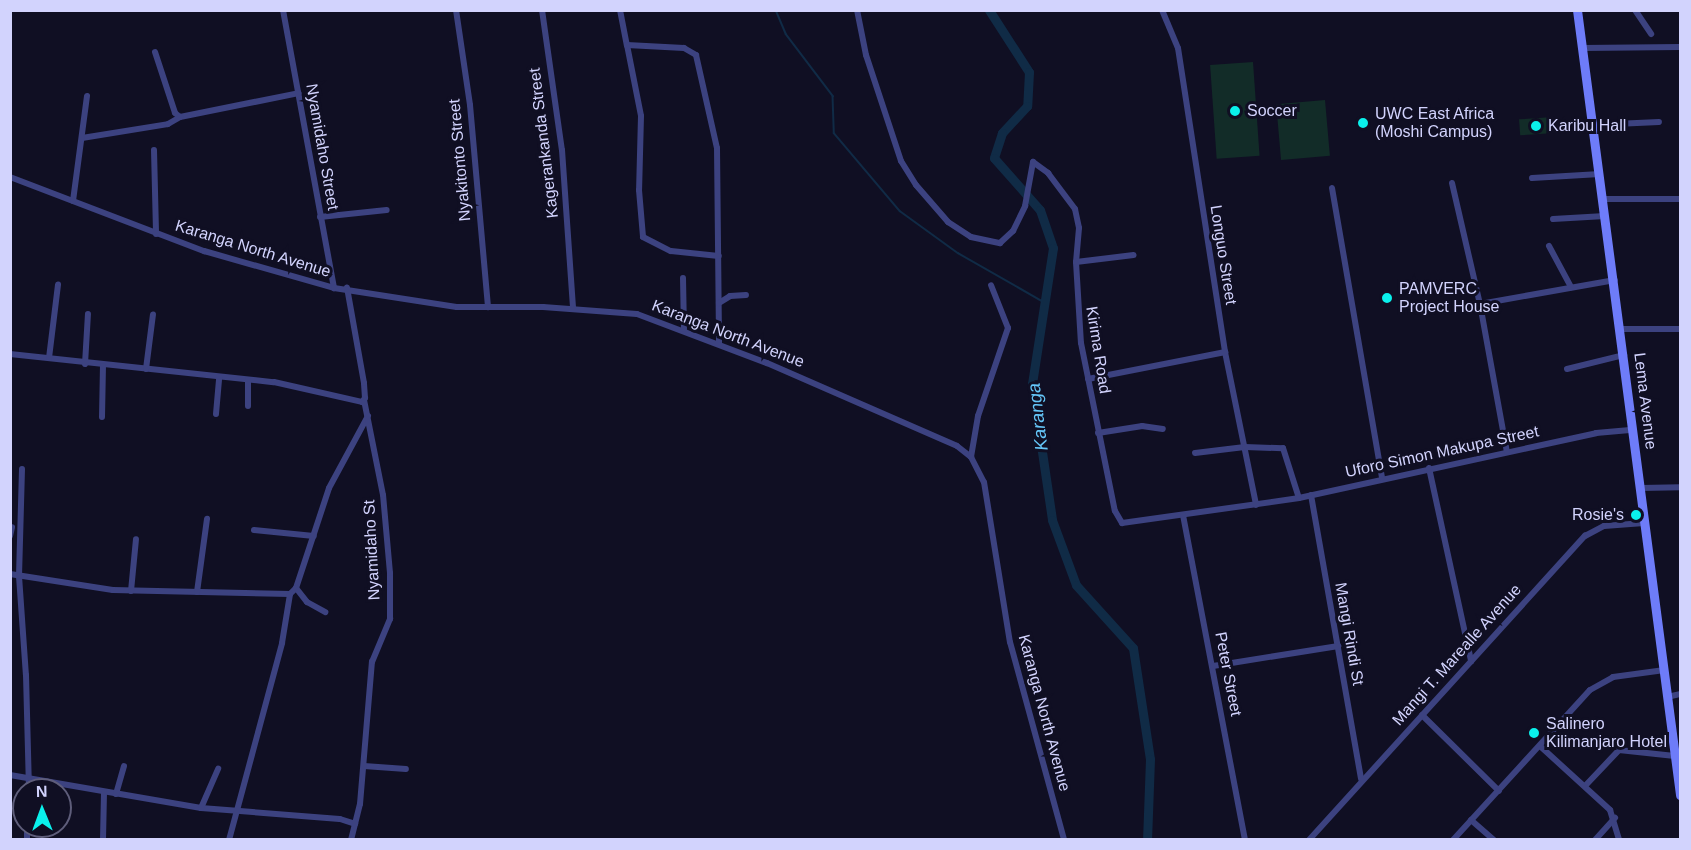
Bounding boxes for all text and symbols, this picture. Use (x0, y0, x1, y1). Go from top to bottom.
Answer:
street label: Kagerankanda Street (525, 67, 563, 219)
street label: Nyamidaho Street (301, 82, 343, 212)
street label: Nyakitonto Street (445, 98, 475, 222)
place label: Soccer (1247, 101, 1297, 121)
marker: Soccer (1228, 104, 1242, 118)
place label: UWC East Africa (Moshi Campus) (1375, 104, 1495, 142)
marker: UWC East Africa (Moshi Campus) (1356, 116, 1370, 130)
place label: Karibu Hall (1548, 116, 1626, 136)
marker: Karibu Hall (1529, 119, 1543, 133)
street label: Longuo Street (1206, 204, 1240, 306)
street label: Karanga North Avenue (173, 216, 333, 282)
place label: PAMVERC Project House (1399, 279, 1499, 317)
marker: PAMVERC Project House (1380, 291, 1394, 305)
street label: Karanga North Avenue (649, 296, 807, 372)
street label: Kirima Road (1082, 305, 1114, 395)
street label: Lema Avenue (1629, 351, 1661, 451)
water label: Karanga (1023, 382, 1053, 452)
street label: Uforo Simon Makupa Street (1343, 422, 1541, 482)
street label: Nyamidaho St (360, 499, 384, 601)
place label: Rosie's (1572, 505, 1624, 525)
marker: Rosie's (1629, 508, 1643, 522)
street label: Mangi T. Marealle Avenue (1388, 580, 1526, 730)
street label: Mangi Rindi St (1331, 581, 1367, 687)
street label: Peter Street (1210, 630, 1246, 718)
street label: Karanga North Avenue (1014, 632, 1074, 794)
place label: Salinero Kilimanjaro Hotel (1546, 714, 1667, 752)
marker: Salinero Kilimanjaro Hotel (1527, 726, 1541, 740)
north arrow (12, 778, 72, 838)
text: N (36, 783, 48, 800)

